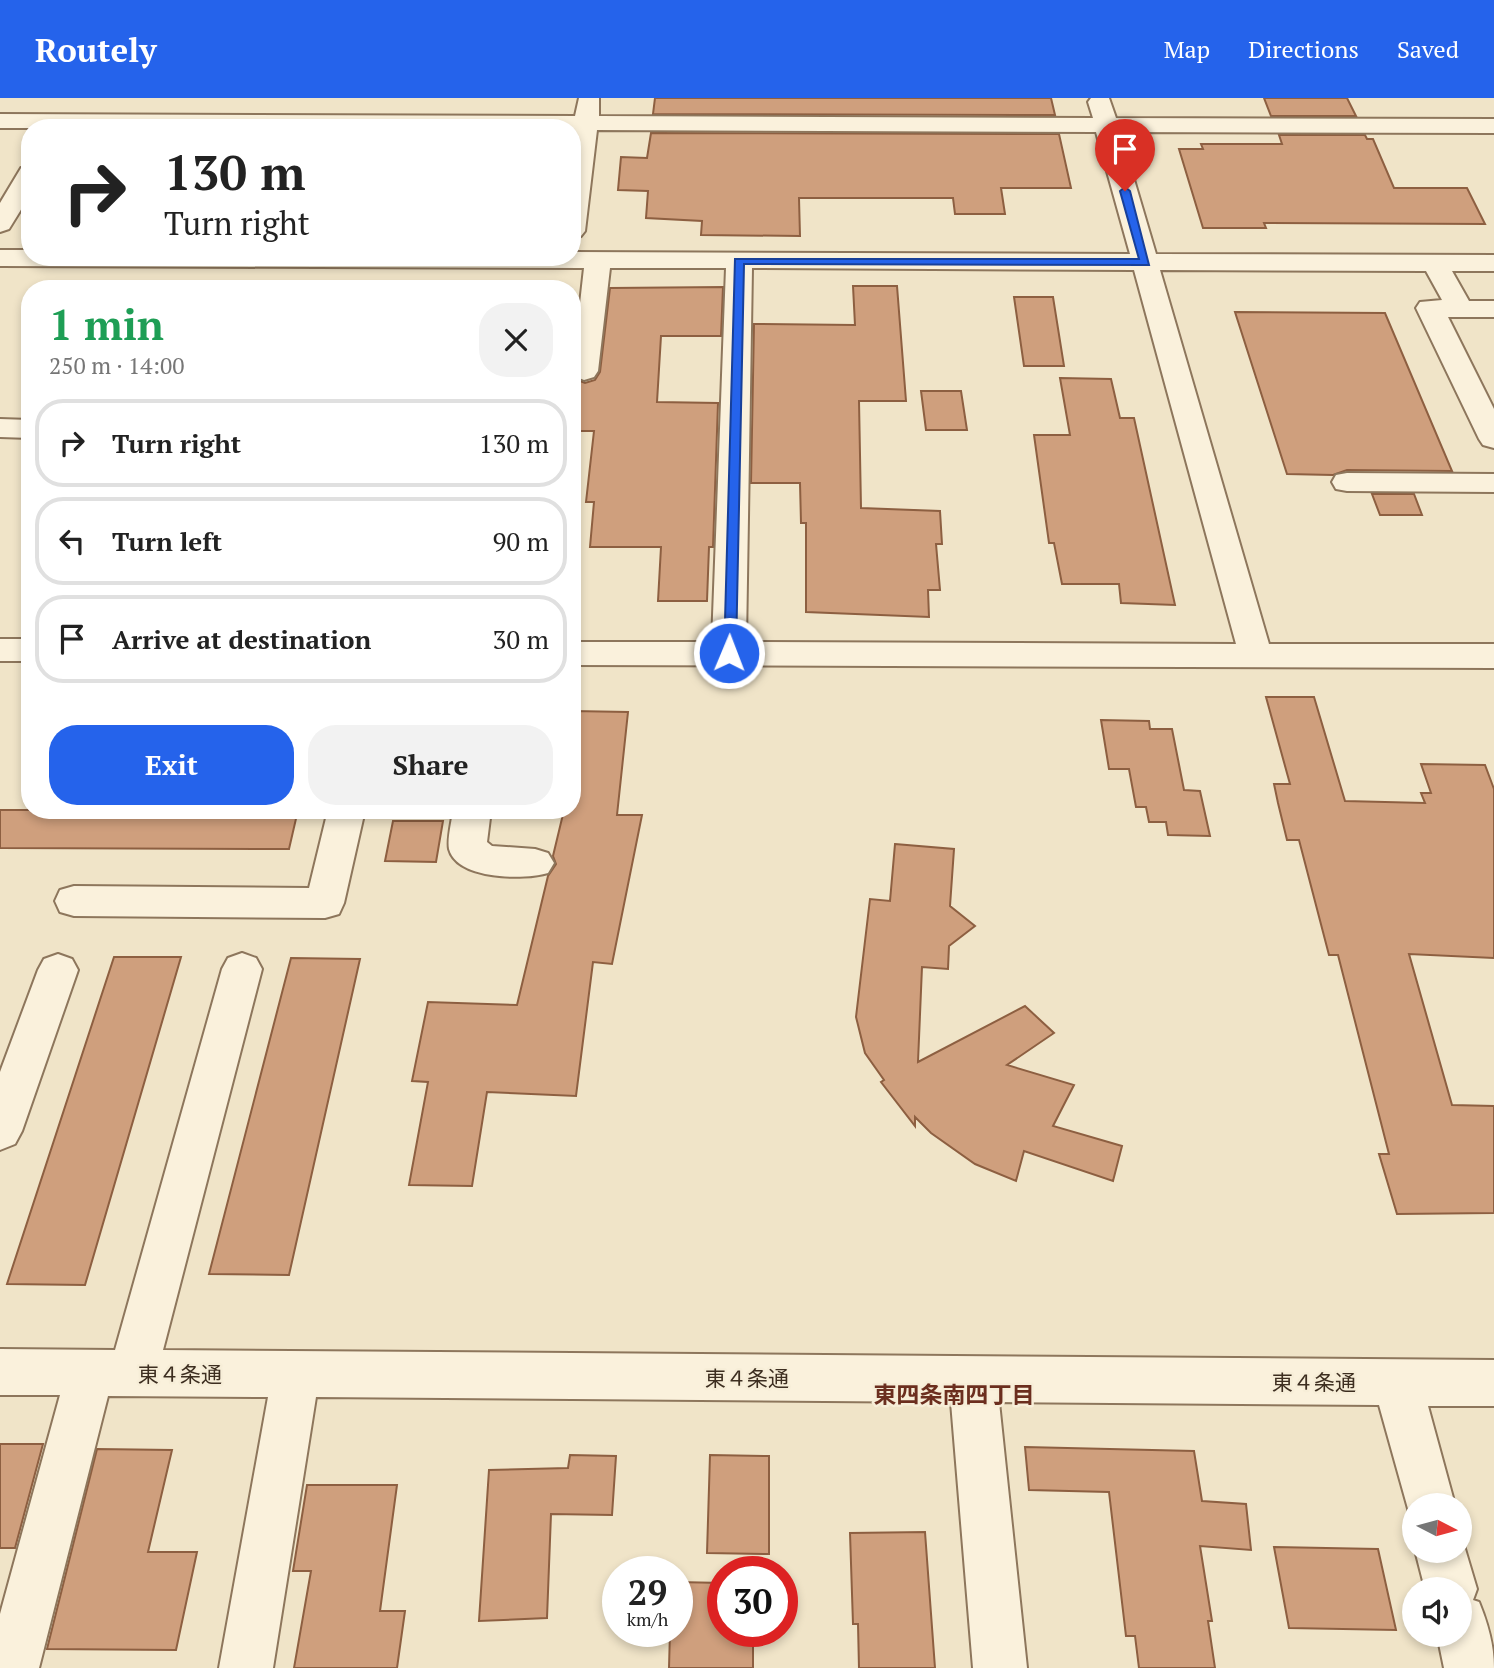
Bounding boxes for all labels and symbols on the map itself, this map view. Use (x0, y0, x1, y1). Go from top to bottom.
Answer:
pin (1095, 119, 1155, 191)
position arrow (692, 616, 766, 690)
street label: 東４条通 (138, 1360, 222, 1388)
street label: 東４条通 (705, 1364, 789, 1392)
street label: 東４条通 (1272, 1368, 1356, 1396)
district label: 東四条南四丁目 (874, 1379, 1035, 1410)
north arrow (1402, 1493, 1472, 1563)
speed limit sign: 30 (707, 1556, 798, 1647)

